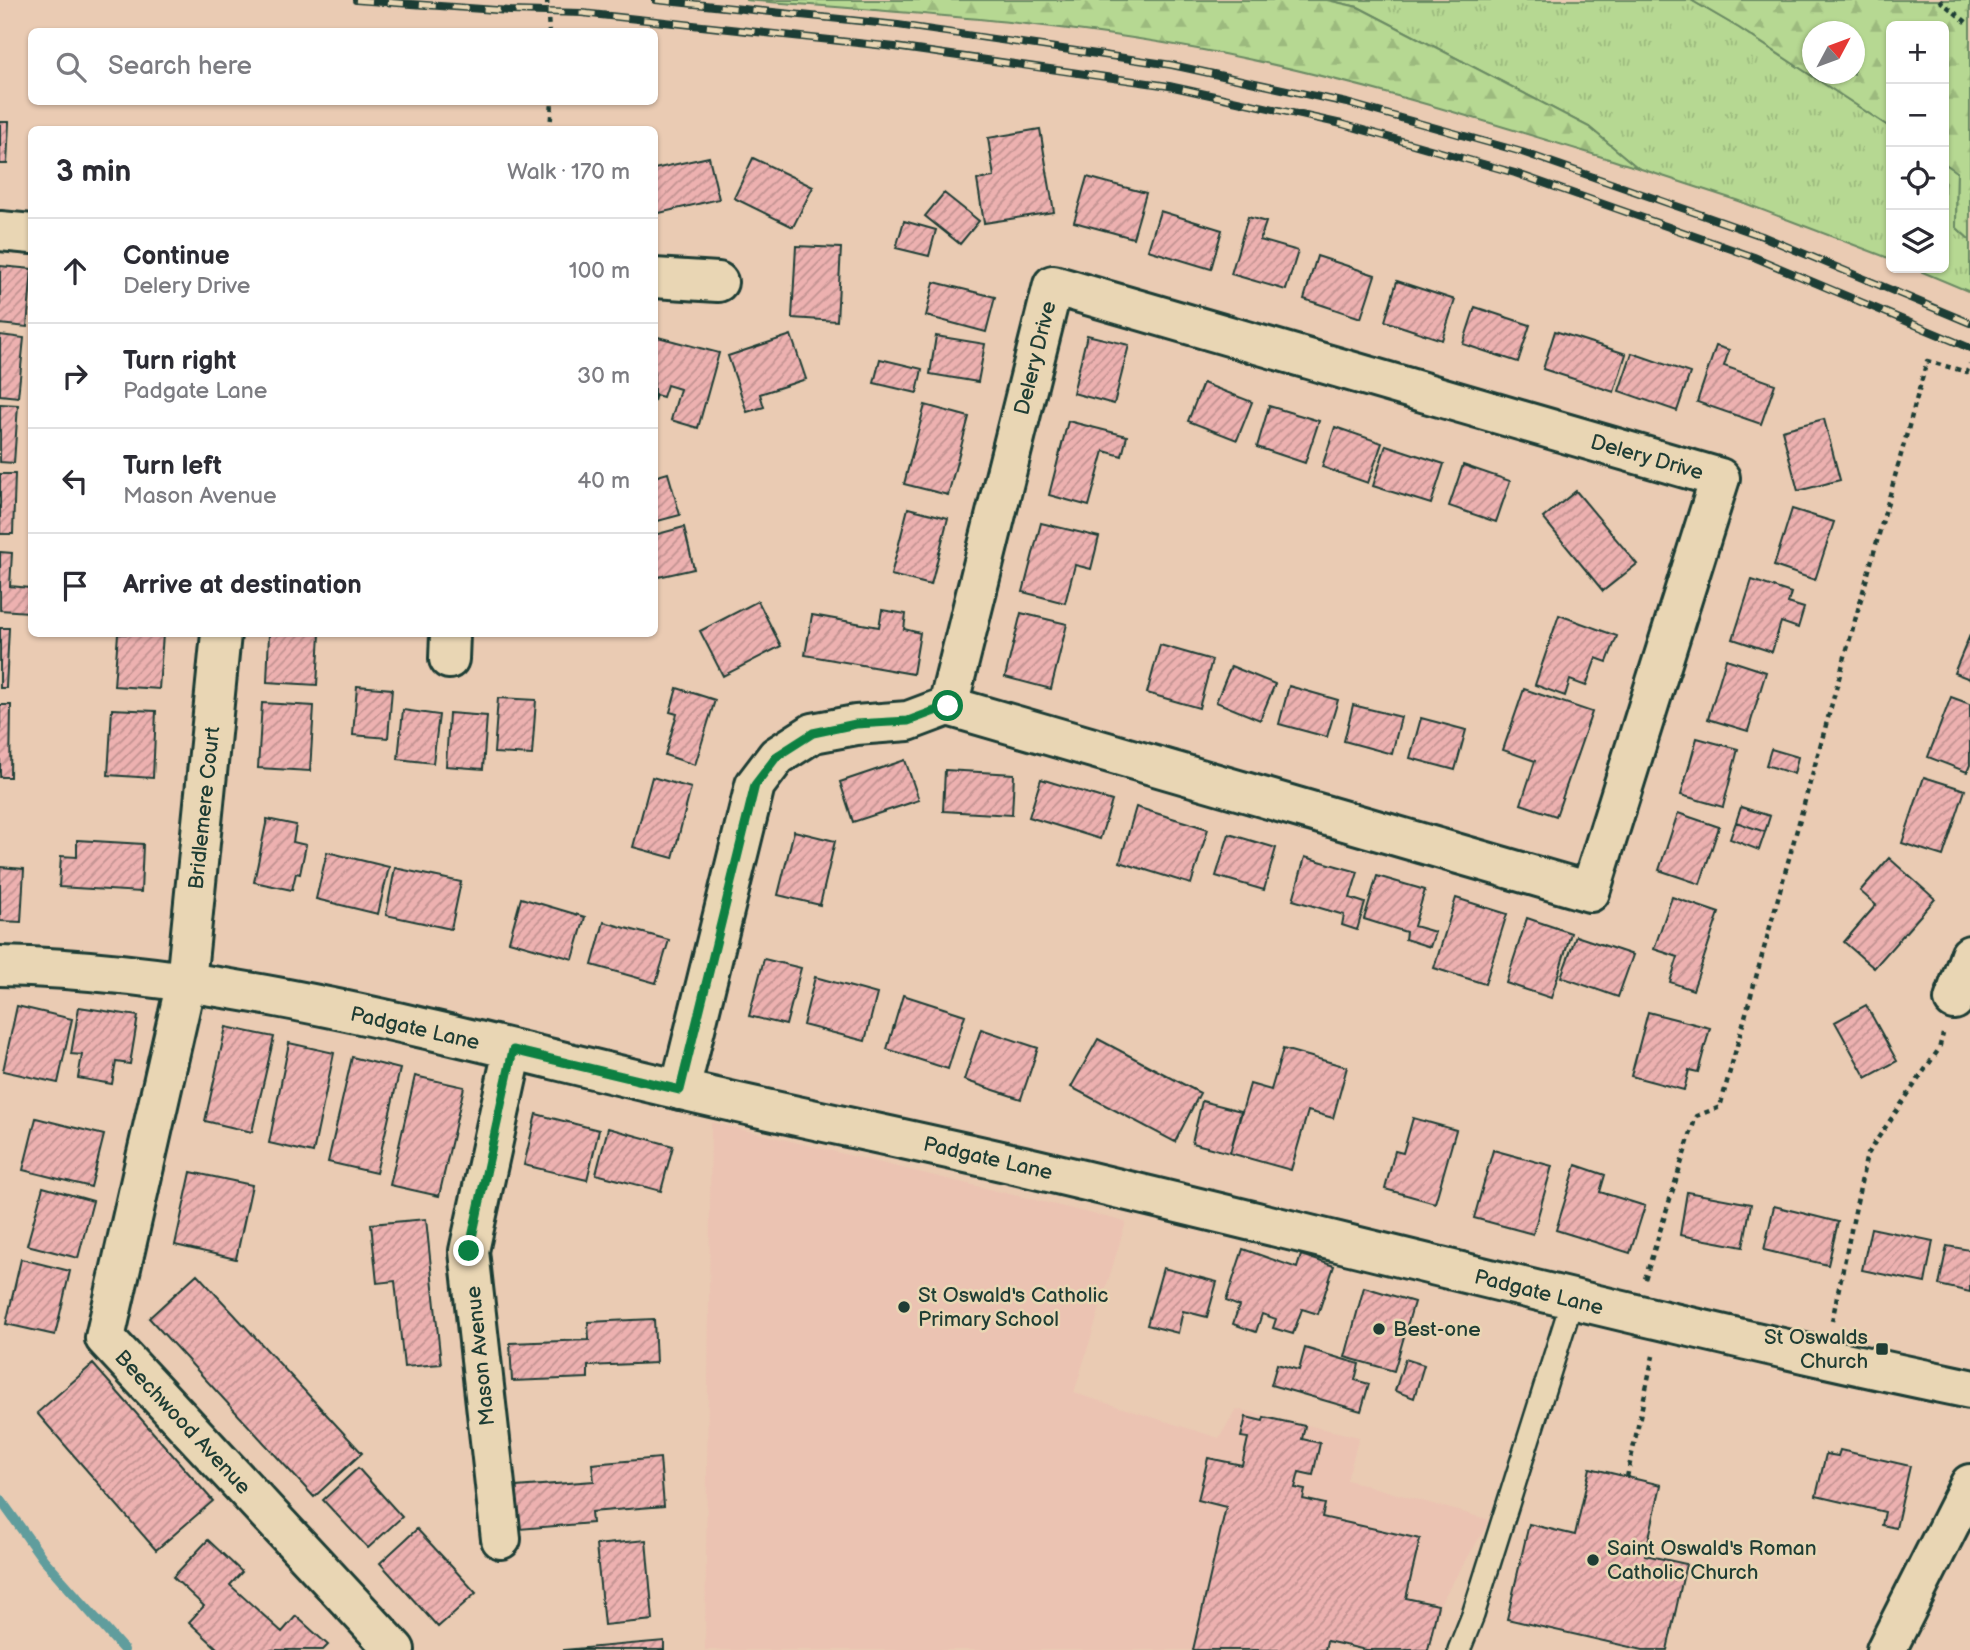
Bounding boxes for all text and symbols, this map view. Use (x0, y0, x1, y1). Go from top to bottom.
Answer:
north arrow (1802, 21, 1865, 84)
map controls (1886, 21, 1949, 273)
button: + (1886, 21, 1949, 84)
search box (28, 28, 658, 105)
icon: search (52, 48, 90, 86)
text: Search here (108, 51, 252, 82)
button: − (1886, 84, 1949, 147)
button: locate (1886, 147, 1949, 210)
text: 3 min (56, 154, 131, 190)
text: Walk · 170 m (507, 158, 630, 186)
button: layers (1886, 210, 1949, 273)
text: Continue (123, 241, 230, 272)
icon: ahead (56, 252, 94, 290)
text: 100 m (569, 257, 630, 285)
text: Delery Drive (123, 272, 250, 300)
street label: Delery Drive (1009, 299, 1062, 418)
text: Turn right (123, 346, 236, 377)
icon: right (56, 357, 94, 395)
text: 30 m (577, 362, 630, 390)
text: Padgate Lane (123, 377, 267, 405)
street label: Delery Drive (1588, 429, 1706, 486)
text: Turn left (123, 451, 222, 482)
icon: left (56, 462, 94, 500)
text: 40 m (577, 467, 630, 495)
text: Mason Avenue (123, 482, 277, 510)
icon: arrive (56, 567, 94, 605)
text: Arrive at destination (123, 570, 362, 601)
route start (932, 690, 963, 721)
street label: Bridlemere Court (184, 725, 226, 891)
street label: Padgate Lane (348, 1001, 482, 1056)
street label: Padgate Lane (921, 1131, 1055, 1186)
route end (453, 1235, 484, 1266)
street label: Padgate Lane (1472, 1264, 1606, 1321)
place label: St Oswald's Catholic Primary School (918, 1283, 1108, 1332)
street label: Mason Avenue (461, 1285, 500, 1427)
marker: St Oswald's Catholic Primary School (896, 1299, 912, 1315)
place label: Best-one (1393, 1317, 1481, 1342)
marker: Best-one (1371, 1321, 1387, 1337)
place label: St Oswalds Church (1764, 1325, 1868, 1374)
marker: St Oswalds Church (1874, 1341, 1890, 1357)
street label: Beechwood Avenue (109, 1345, 256, 1500)
place label: Saint Oswald's Roman Catholic Church (1607, 1536, 1817, 1585)
marker: Saint Oswald's Roman Catholic Church (1585, 1552, 1601, 1568)

